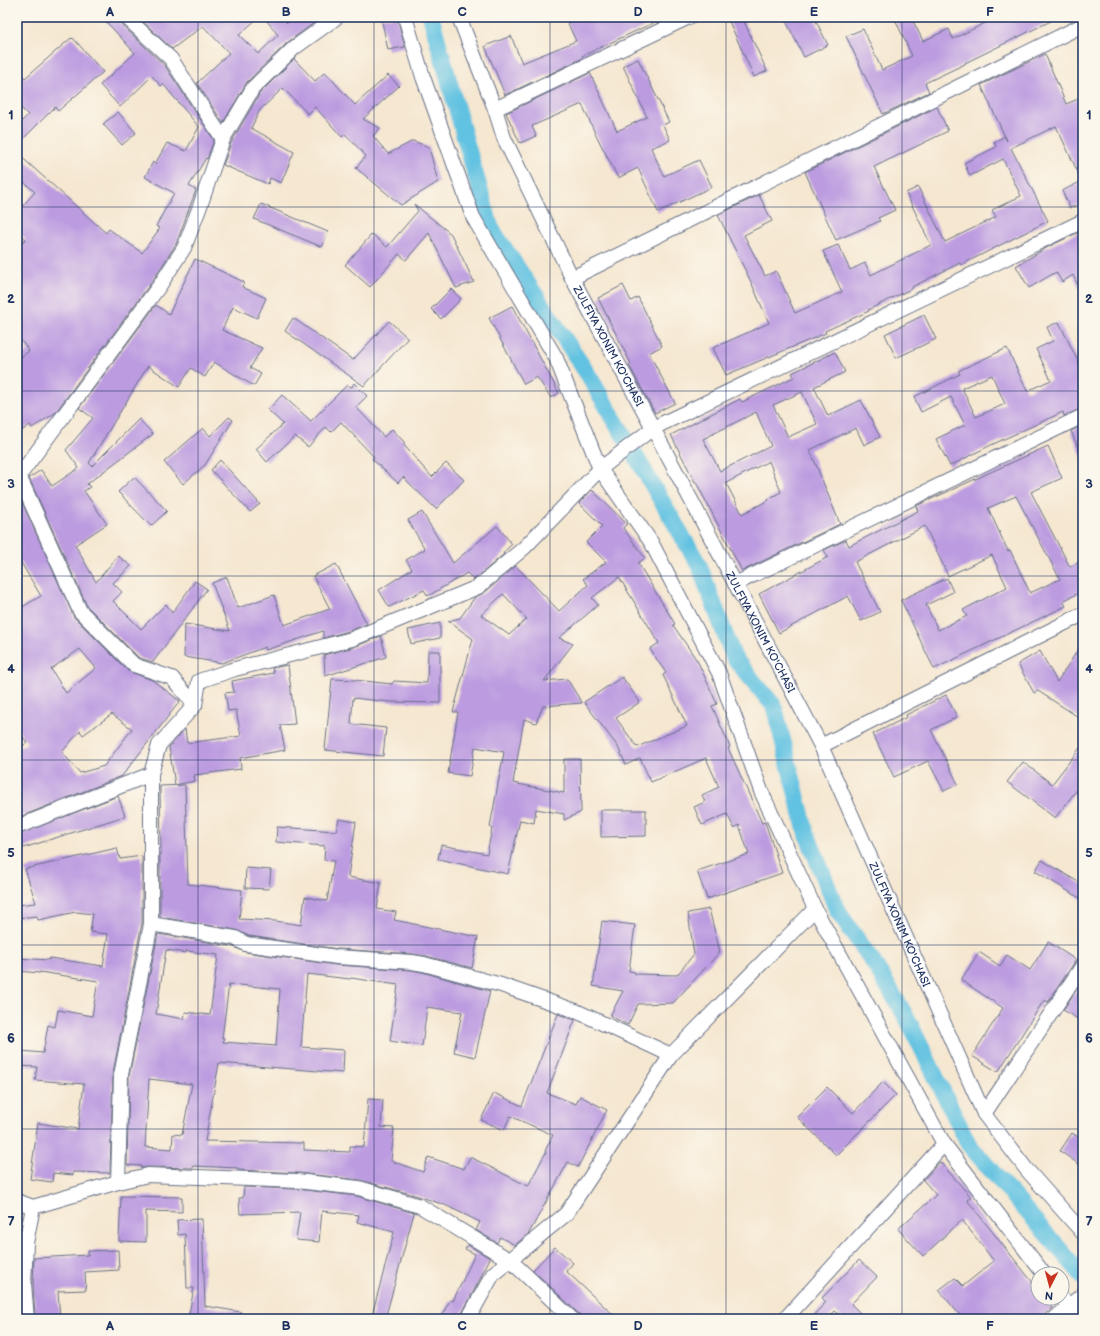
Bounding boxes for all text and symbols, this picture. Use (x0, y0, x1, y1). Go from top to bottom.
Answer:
text: A (105, 4, 114, 20)
text: B (281, 4, 291, 20)
text: C (457, 4, 467, 20)
text: D (633, 4, 643, 20)
text: E (810, 4, 819, 20)
text: F (986, 4, 994, 20)
text: 1 (8, 107, 14, 123)
text: 1 (1086, 107, 1092, 123)
street label: ZULFIYA XONIM KO'CHASI (570, 283, 646, 409)
text: 2 (7, 291, 15, 307)
text: 2 (1085, 291, 1093, 307)
text: 3 (7, 476, 15, 492)
text: 3 (1085, 476, 1093, 492)
street label: ZULFIYA XONIM KO'CHASI (723, 569, 798, 695)
text: 4 (7, 661, 15, 677)
text: 4 (1085, 661, 1093, 677)
text: 5 (7, 845, 15, 861)
text: 5 (1085, 845, 1093, 861)
street label: ZULFIYA XONIM KO'CHASI (866, 859, 933, 989)
text: 6 (7, 1030, 15, 1046)
text: 6 (1085, 1030, 1093, 1046)
text: 7 (7, 1214, 15, 1230)
text: 7 (1085, 1214, 1093, 1230)
north arrow (1030, 1266, 1070, 1306)
text: N (1044, 1289, 1054, 1302)
text: A (105, 1318, 114, 1334)
text: B (281, 1318, 291, 1334)
text: C (457, 1318, 467, 1334)
text: D (633, 1318, 643, 1334)
text: E (810, 1318, 819, 1334)
text: F (986, 1318, 994, 1334)

